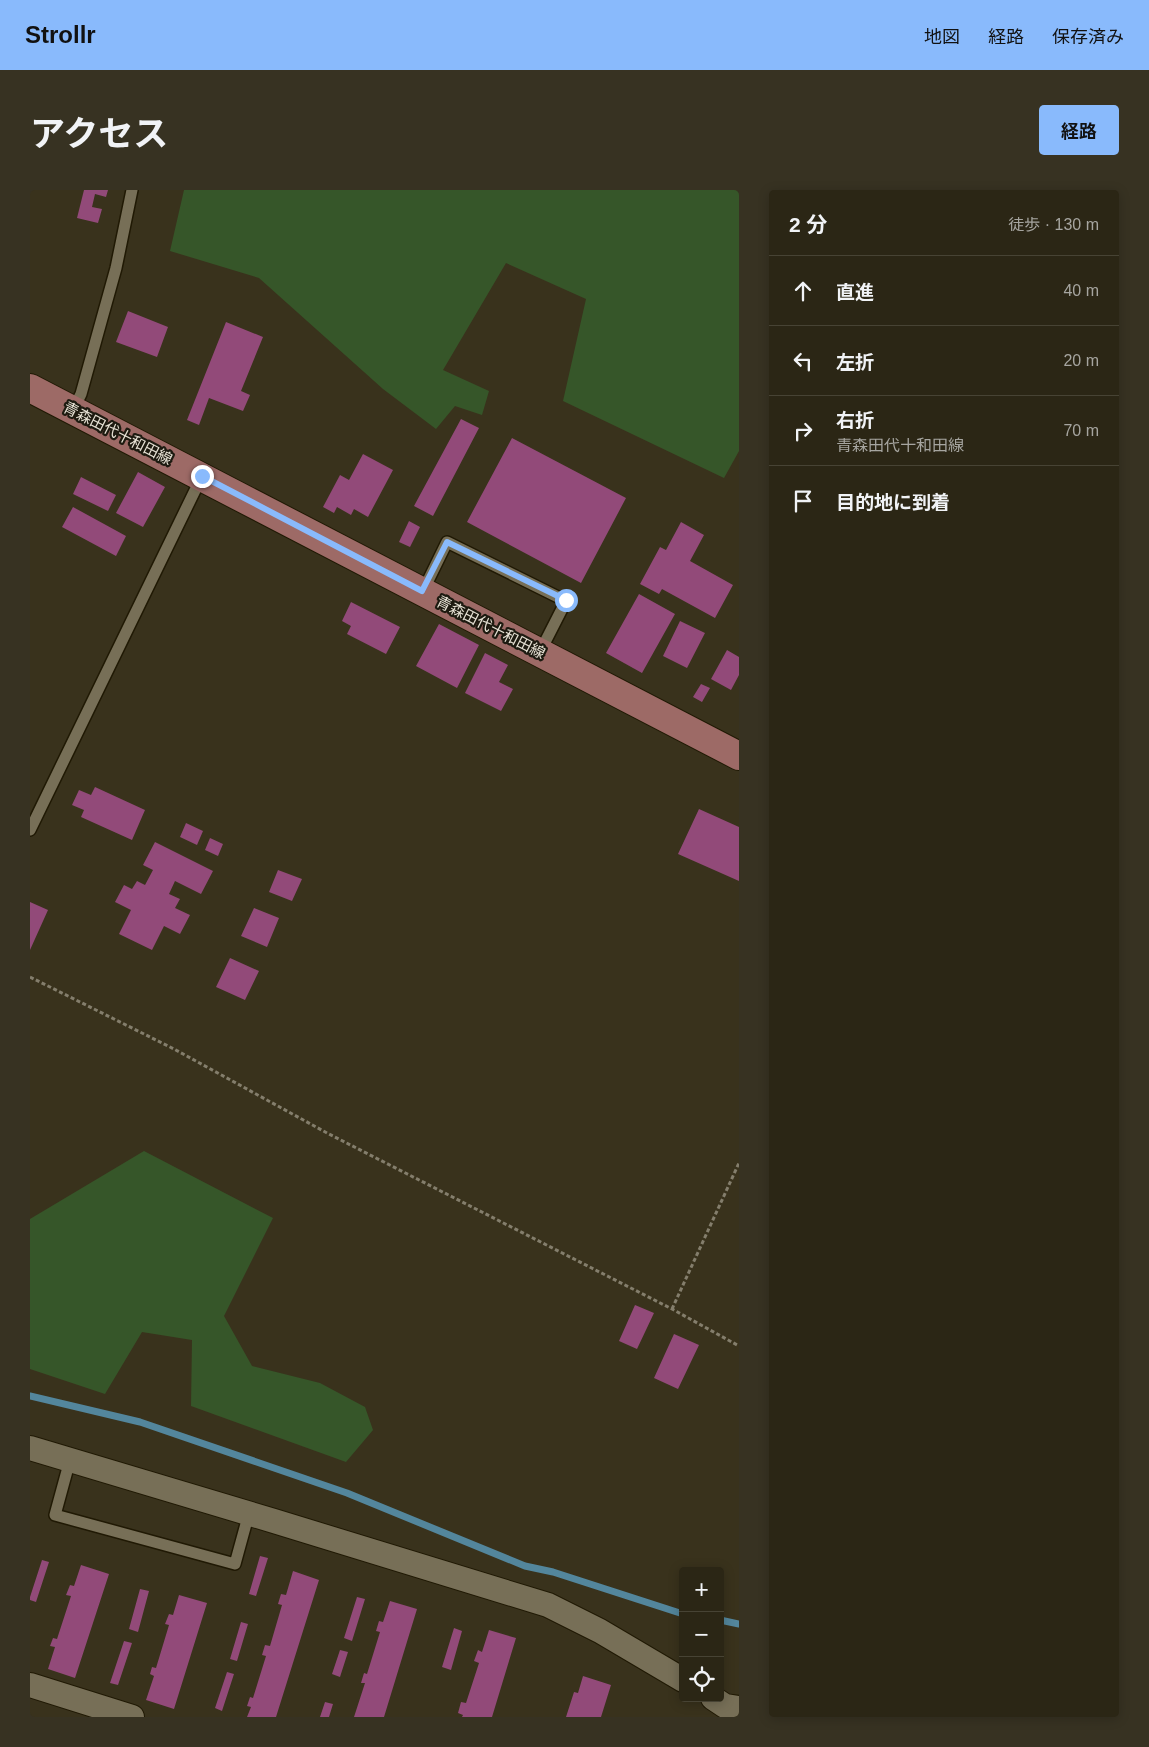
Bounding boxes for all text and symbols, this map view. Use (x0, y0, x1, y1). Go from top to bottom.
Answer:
text: Strollr (25, 21, 96, 48)
text: 地図 (924, 27, 960, 47)
text: 経路 (988, 27, 1024, 47)
text: 保存済み (1052, 27, 1124, 47)
button: 経路 (1039, 105, 1119, 155)
text: アクセス (30, 114, 168, 153)
text: 2 分 (789, 213, 828, 236)
text: 徒歩 · 130 m (1008, 216, 1099, 233)
icon: ahead (789, 277, 817, 305)
text: 直進 (836, 282, 874, 303)
text: 40 m (1063, 282, 1099, 299)
icon: left (789, 347, 817, 375)
text: 左折 (836, 352, 874, 373)
text: 20 m (1063, 352, 1099, 369)
street label: 青森田代十和田線 (61, 398, 175, 468)
text: 右折 (836, 410, 874, 431)
icon: right (789, 417, 817, 445)
text: 70 m (1063, 422, 1099, 439)
text: 青森田代十和田線 (836, 437, 964, 454)
route end (191, 465, 214, 488)
icon: arrive (789, 487, 817, 515)
text: 目的地に到着 (836, 492, 950, 513)
route start (555, 589, 578, 612)
street label: 青森田代十和田線 (434, 592, 548, 662)
map controls (679, 1567, 724, 1702)
button: + (679, 1567, 724, 1612)
button: − (679, 1612, 724, 1657)
button: locate (679, 1657, 724, 1702)

